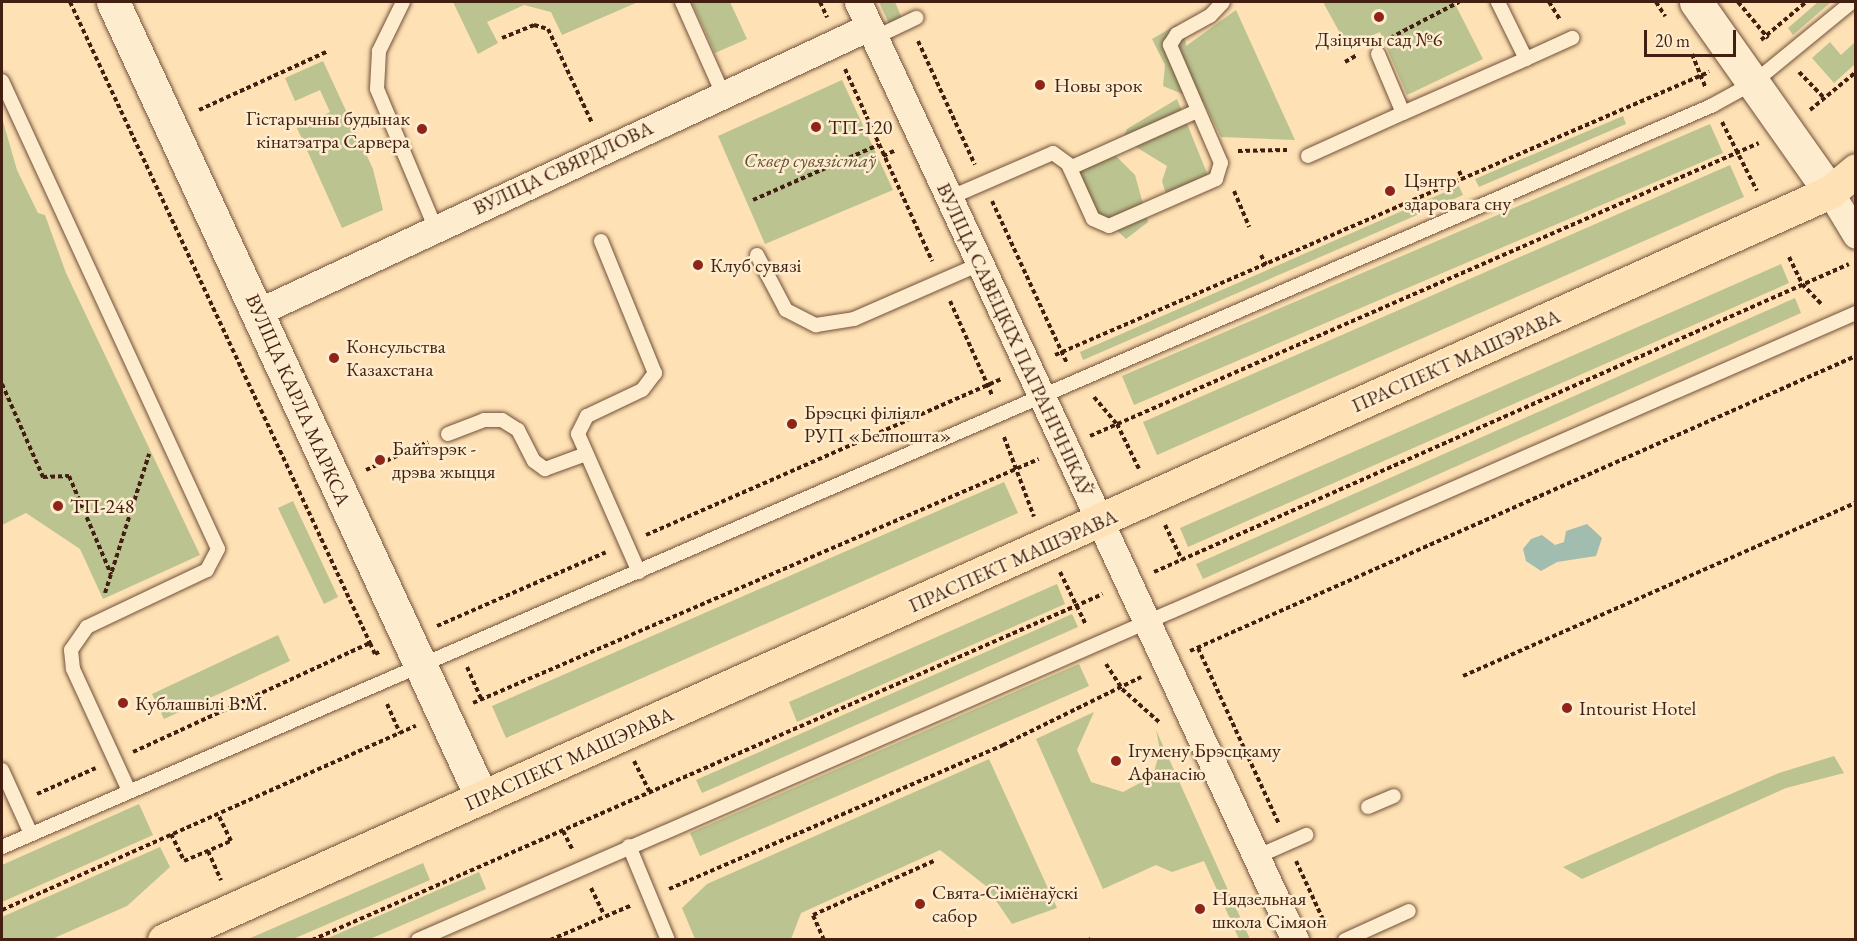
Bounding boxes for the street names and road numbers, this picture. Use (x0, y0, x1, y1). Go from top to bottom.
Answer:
street label: ВУЛІЦА СВЯРДЛОВА (469, 116, 657, 220)
street label: ВУЛІЦА САВЕЦКІХ ПАГРАНІЧНІКАЎ (931, 179, 1099, 501)
street label: ВУЛІЦА КАРЛА МАРКСА (240, 290, 356, 510)
street label: ПРАСПЕКТ МАШЭРАВА (1348, 304, 1564, 418)
street label: ПРАСПЕКТ МАШЭРАВА (905, 504, 1121, 618)
street label: ПРАСПЕКТ МАШЭРАВА (461, 702, 677, 816)

